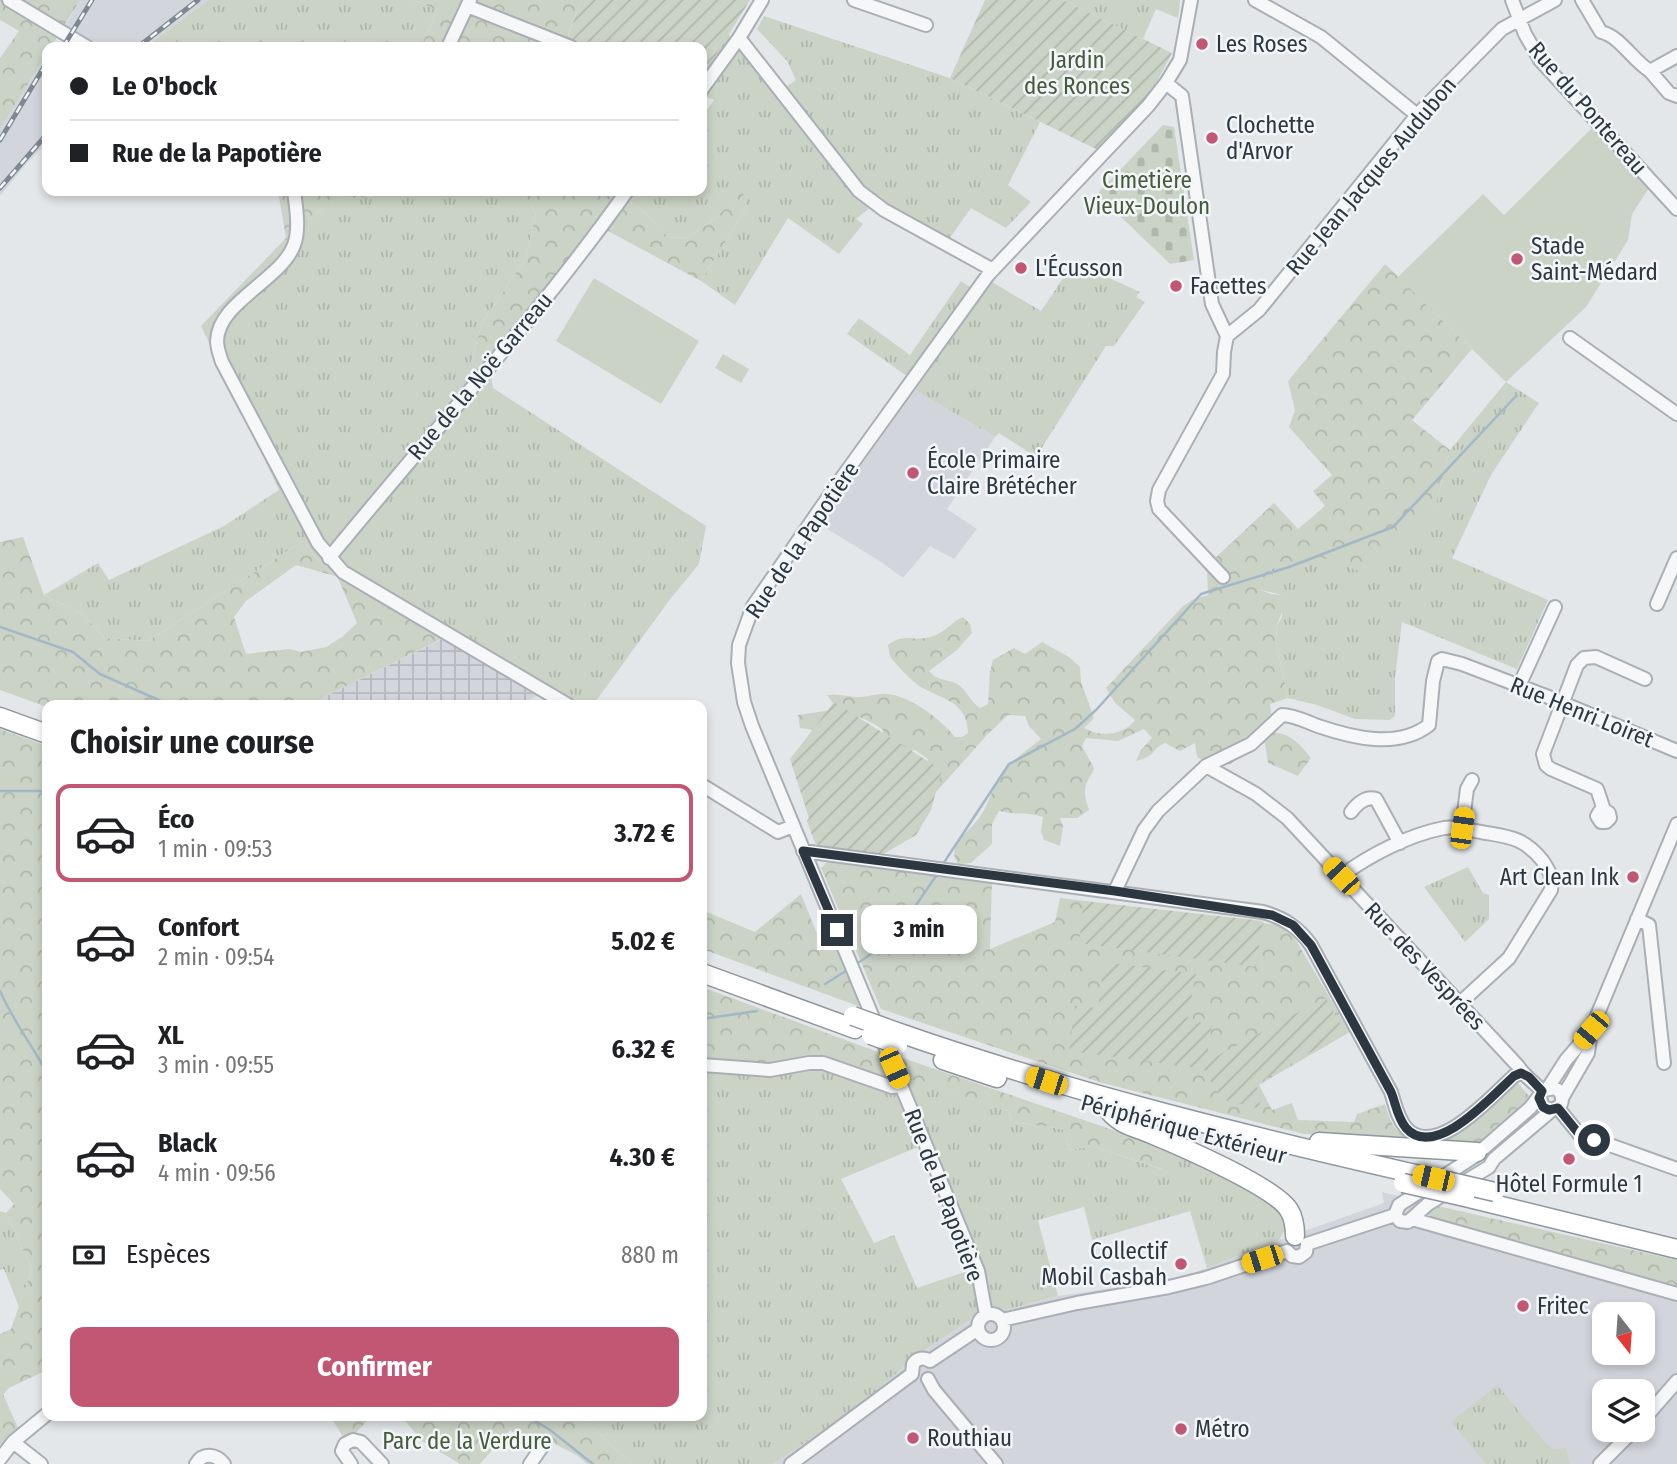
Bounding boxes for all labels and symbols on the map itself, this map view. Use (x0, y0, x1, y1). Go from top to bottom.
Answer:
place label: Les Roses (1216, 30, 1308, 58)
marker: Les Roses (1194, 36, 1210, 52)
street label: Rue du Pontereau (1523, 36, 1653, 180)
park label: Jardin des Ronces (1024, 46, 1130, 100)
street label: Rue Jean Jacques Audubon (1280, 71, 1462, 281)
place label: Clochette d'Arvor (1226, 111, 1315, 165)
marker: Clochette d'Arvor (1204, 130, 1220, 146)
park label: Cimetière Vieux-Doulon (1084, 166, 1210, 220)
place label: Stade Saint-Médard (1531, 232, 1658, 286)
marker: Stade Saint-Médard (1509, 251, 1525, 267)
place label: L'Écusson (1035, 253, 1123, 282)
marker: L'Écusson (1013, 260, 1029, 276)
place label: Facettes (1190, 272, 1267, 300)
marker: Facettes (1168, 278, 1184, 294)
street label: Rue de la Noë Garreau (402, 286, 558, 466)
place label: École Primaire Claire Brétécher (927, 445, 1077, 500)
street label: Rue de la Papotière (739, 456, 865, 624)
marker: École Primaire Claire Brétécher (905, 465, 921, 481)
street label: Rue Henri Loiret (1506, 671, 1658, 754)
car (1449, 806, 1476, 850)
car (1319, 853, 1364, 899)
place label: Art Clean Ink (1500, 863, 1619, 891)
marker: Art Clean Ink (1625, 869, 1641, 885)
street label: Rue des Vesprées (1359, 896, 1492, 1036)
callout: 3 min (862, 906, 977, 954)
route end (821, 914, 853, 946)
car (1570, 1007, 1613, 1053)
car (876, 1045, 913, 1091)
car (1023, 1065, 1070, 1097)
street label: Périphérique Extérieur (1078, 1088, 1290, 1170)
street label: Rue de la Papotière (898, 1105, 990, 1285)
route start (1578, 1124, 1610, 1156)
marker: Hôtel Formule 1 (1561, 1151, 1577, 1167)
car (1411, 1163, 1456, 1193)
place label: Hôtel Formule 1 (1496, 1170, 1642, 1198)
place label: Collectif Mobil Casbah (1041, 1237, 1169, 1291)
car (1239, 1243, 1286, 1275)
marker: Collectif Mobil Casbah (1173, 1256, 1189, 1272)
place label: Fritec (1537, 1292, 1589, 1320)
marker: Fritec (1515, 1298, 1531, 1314)
north arrow (1592, 1302, 1656, 1365)
place label: Métro (1195, 1415, 1250, 1443)
marker: Métro (1173, 1421, 1189, 1437)
place label: Routhiau (927, 1424, 1012, 1452)
park label: Parc de la Verdure (382, 1427, 552, 1455)
marker: Routhiau (905, 1430, 921, 1446)

